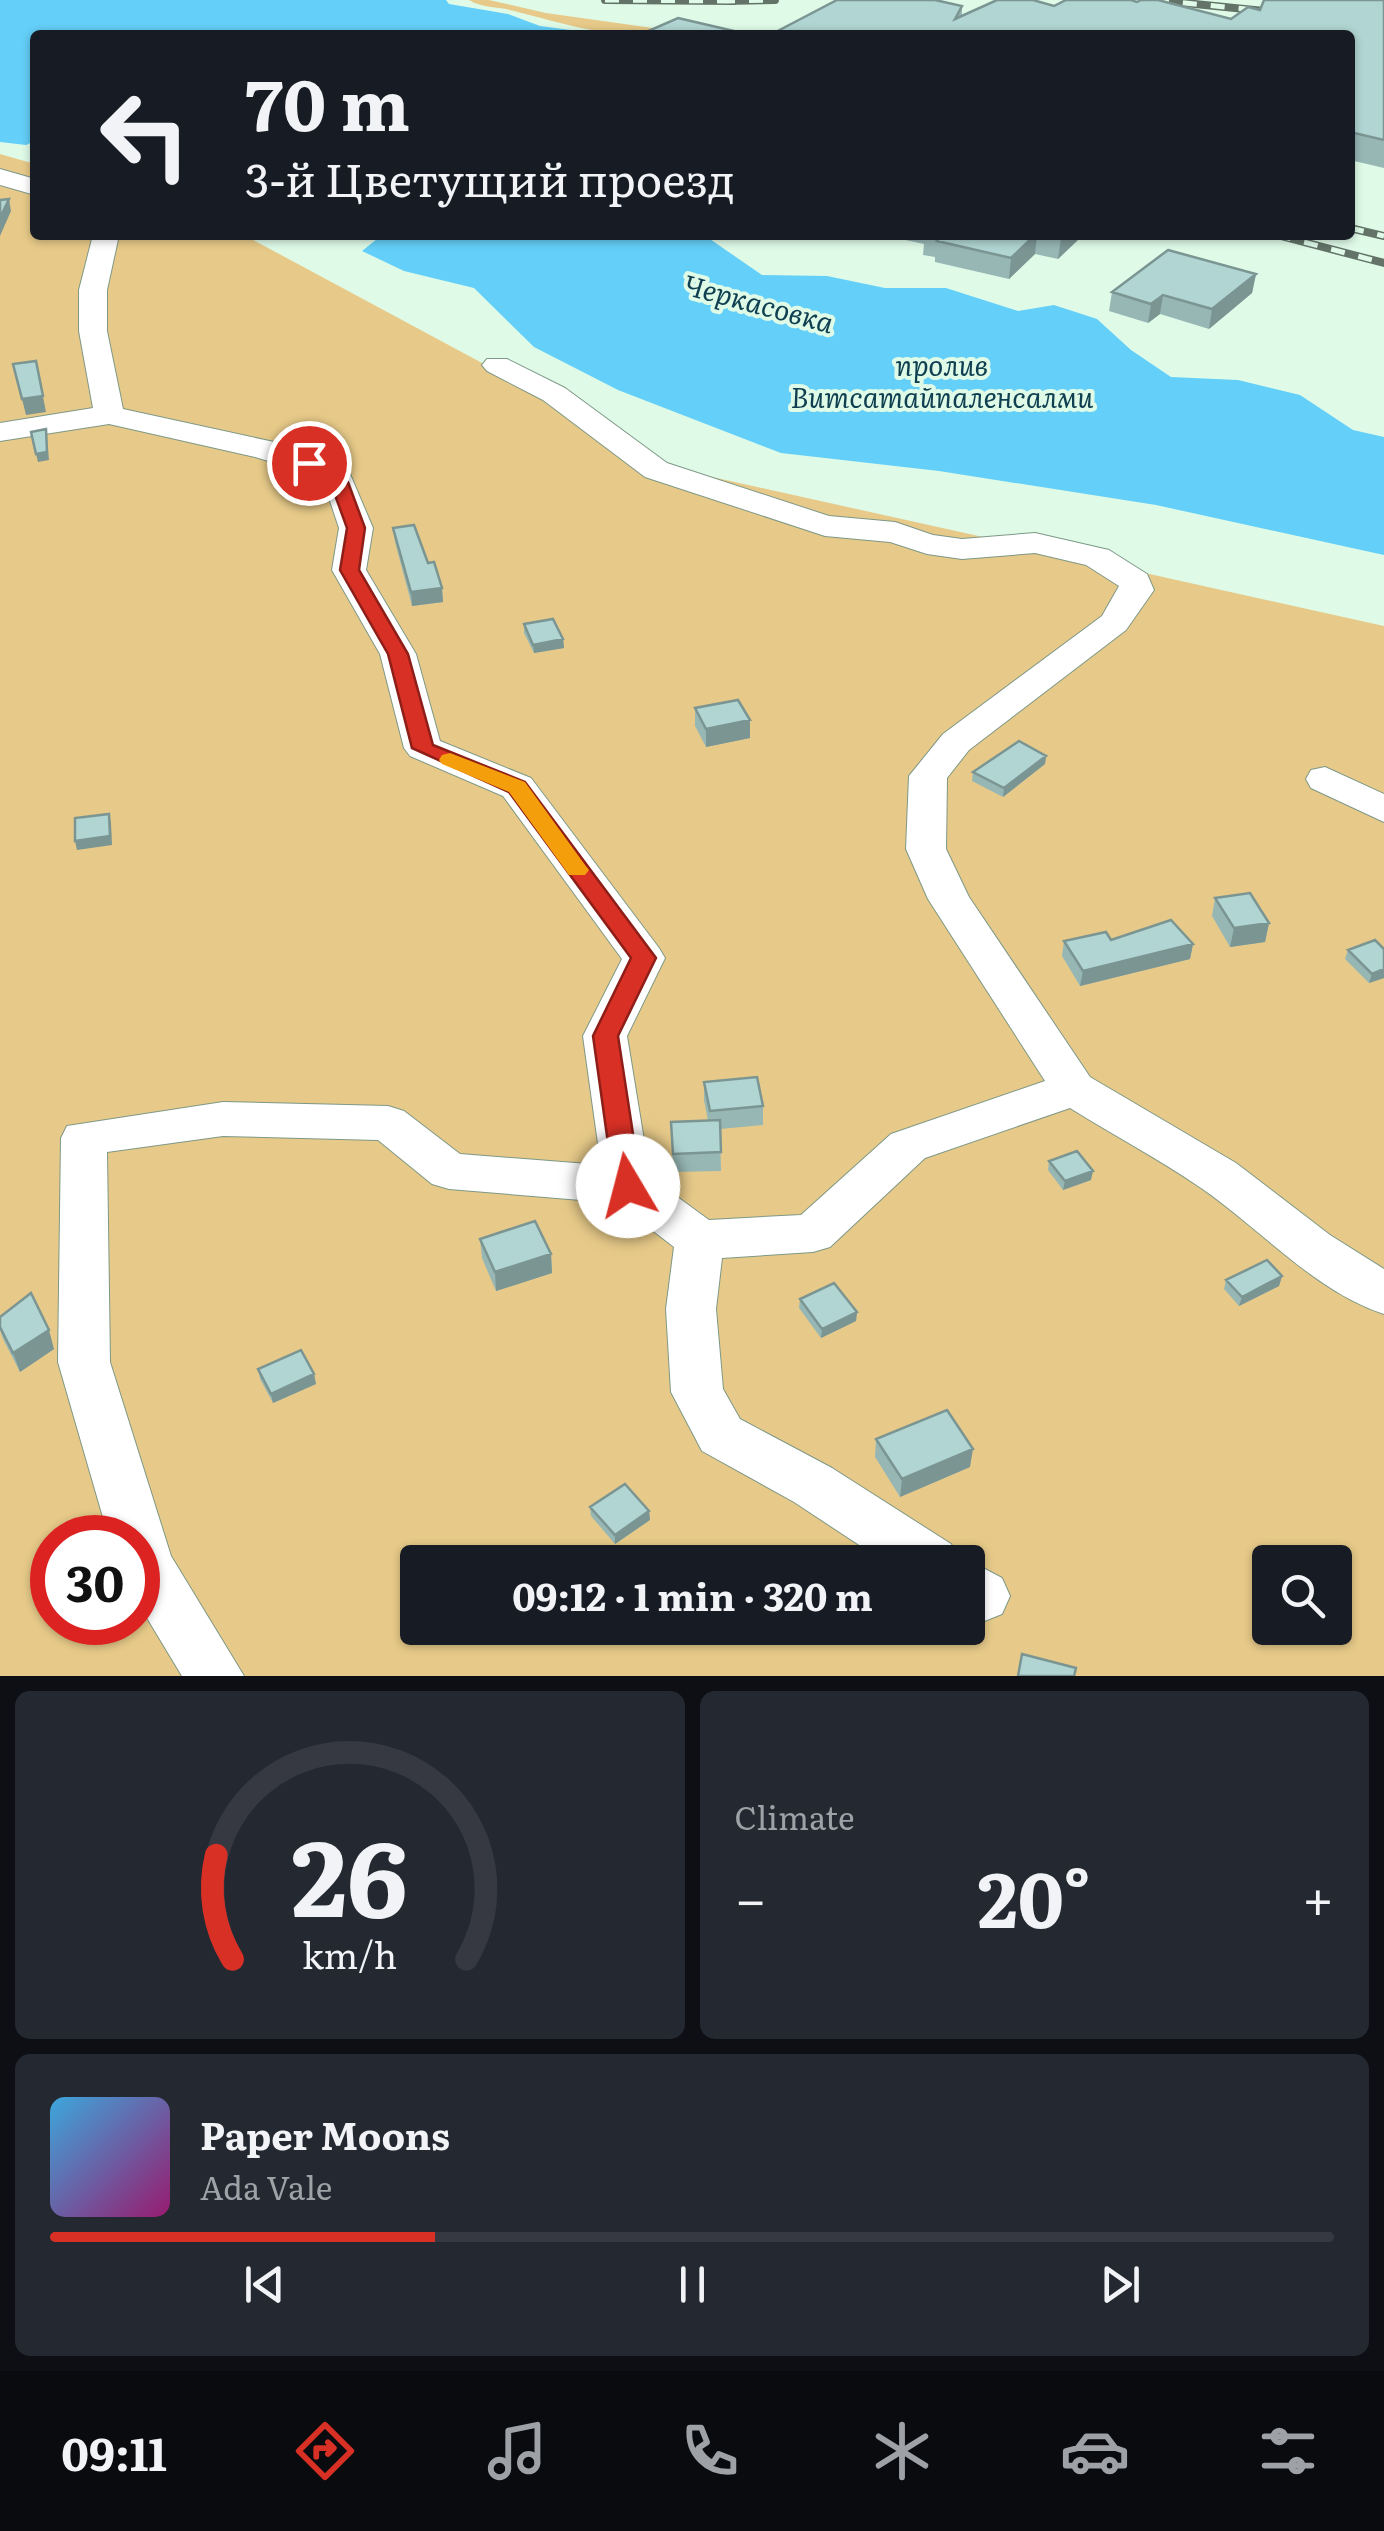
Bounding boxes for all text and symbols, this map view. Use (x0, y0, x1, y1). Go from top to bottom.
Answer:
text: 70 m (245, 49, 410, 153)
icon: left (80, 70, 210, 200)
text: 3-й Цветущий проезд (245, 144, 735, 211)
water label: Черкасовка (679, 262, 839, 342)
water label: пролив Витсатайпаленсалми (791, 343, 1094, 417)
pin (267, 421, 352, 506)
icon: arrive (282, 436, 337, 491)
position arrow (576, 1134, 680, 1238)
speed limit sign: 30 (30, 1515, 160, 1645)
map controls (1252, 1545, 1352, 1645)
button: search (1252, 1545, 1352, 1645)
text: 09:12 · 1 min · 320 m (512, 1566, 873, 1623)
text: Climate (735, 1792, 855, 1840)
text: 26 (291, 1795, 408, 1949)
text: 20° (978, 1840, 1091, 1951)
text: − (735, 1855, 767, 1937)
text: + (1302, 1855, 1334, 1937)
text: km/h (302, 1927, 397, 1980)
text: Paper Moons (200, 2105, 450, 2162)
text: Ada Vale (200, 2162, 332, 2210)
icon: previous (237, 2257, 292, 2312)
icon: pause (665, 2257, 720, 2312)
icon: next (1093, 2257, 1148, 2312)
icon: directions (290, 2416, 360, 2486)
icon: music (482, 2416, 552, 2486)
icon: phone (675, 2416, 745, 2486)
icon: climate (867, 2416, 937, 2486)
icon: car (1060, 2416, 1130, 2486)
icon: filters (1253, 2416, 1323, 2486)
text: 09:11 (61, 2418, 167, 2485)

